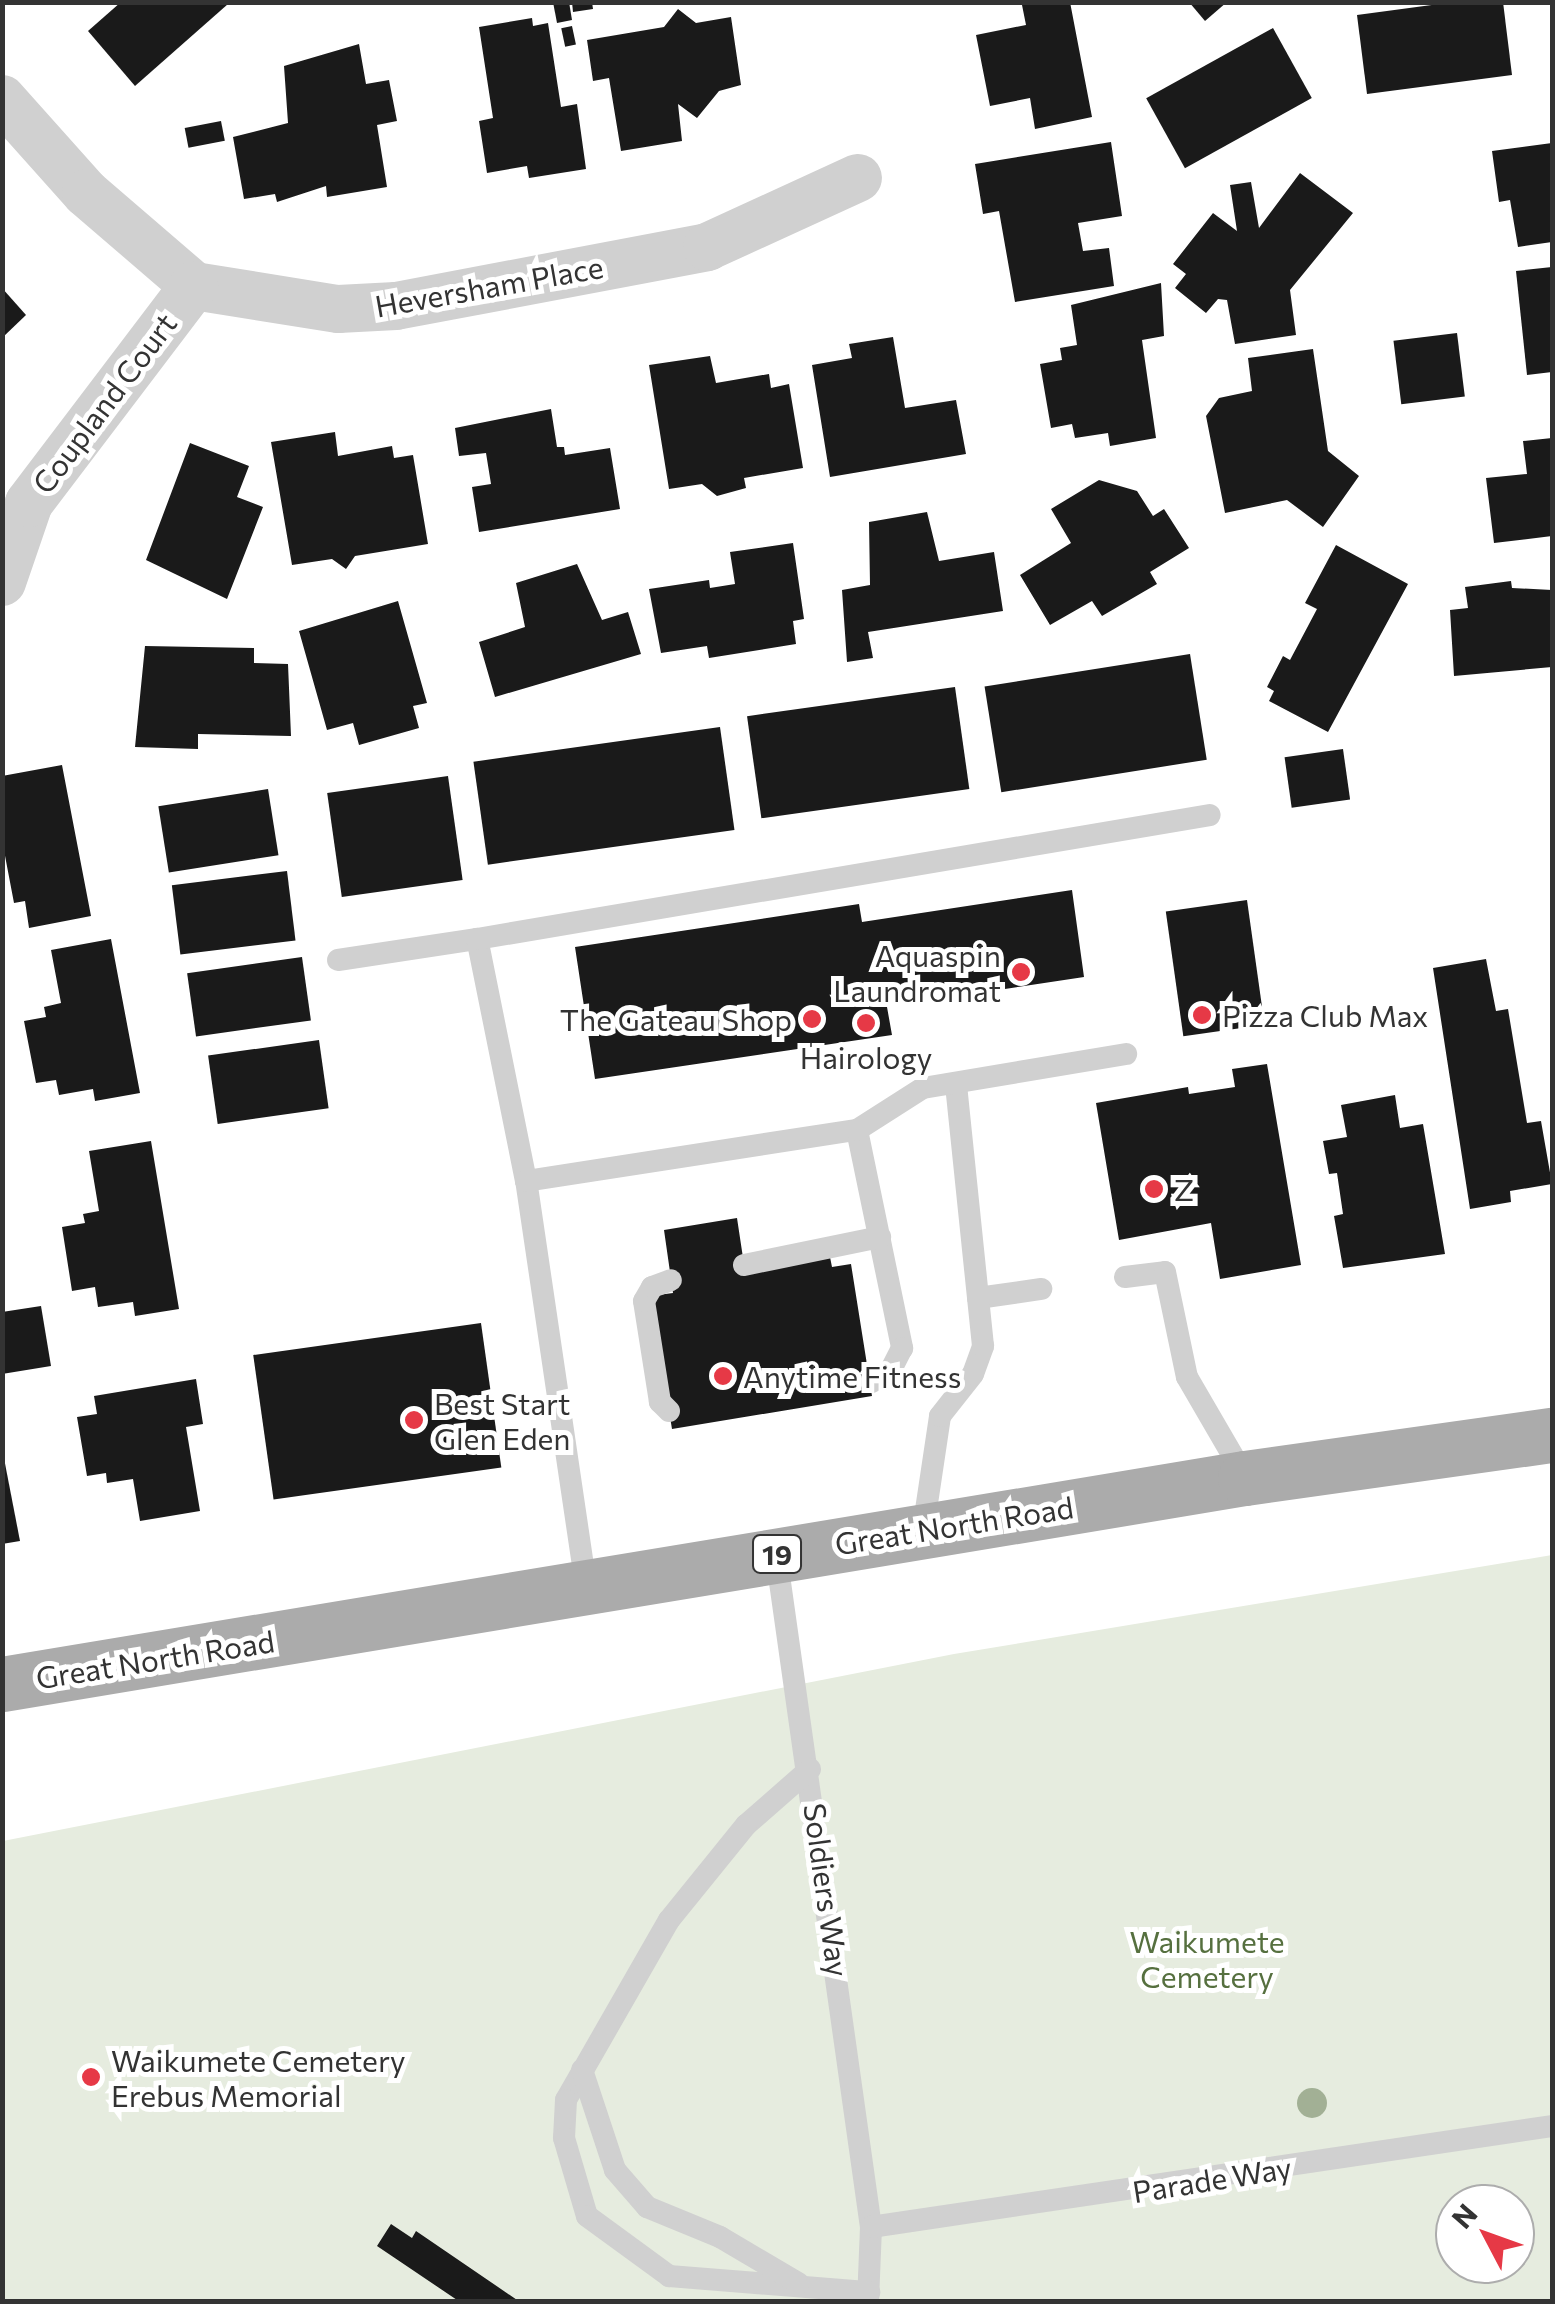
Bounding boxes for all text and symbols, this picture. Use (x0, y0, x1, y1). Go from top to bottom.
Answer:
street label: Heversham Place (372, 248, 606, 324)
street label: Coupland Court (25, 306, 183, 500)
place label: Aquaspin Laundromat (833, 937, 1001, 1008)
marker: Aquaspin Laundromat (1010, 961, 1032, 983)
place label: Pizza Club Max (1222, 997, 1428, 1033)
place label: The Gateau Shop (560, 1001, 792, 1037)
marker: Pizza Club Max (1191, 1004, 1213, 1026)
marker: The Gateau Shop (801, 1008, 823, 1030)
marker: Hairology (855, 1012, 877, 1034)
place label: Hairology (800, 1039, 932, 1075)
place label: Z (1174, 1171, 1194, 1207)
marker: Z (1143, 1178, 1165, 1200)
place label: Anytime Fitness (743, 1358, 961, 1394)
marker: Anytime Fitness (712, 1365, 734, 1387)
place label: Best Start Glen Eden (434, 1385, 571, 1456)
marker: Best Start Glen Eden (403, 1409, 425, 1431)
street label: Great North Road (832, 1488, 1076, 1562)
road number: 19 (752, 1531, 802, 1577)
street label: Great North Road (33, 1622, 277, 1696)
street label: Soldiers Way (797, 1801, 857, 1979)
park label: Waikumete Cemetery (1129, 1923, 1285, 1994)
place label: Waikumete Cemetery Erebus Memorial (111, 2042, 405, 2112)
marker: Waikumete Cemetery Erebus Memorial (80, 2066, 102, 2088)
street label: Parade Way (1130, 2149, 1294, 2209)
north arrow (1435, 2184, 1535, 2284)
text: N (1444, 2197, 1484, 2235)

